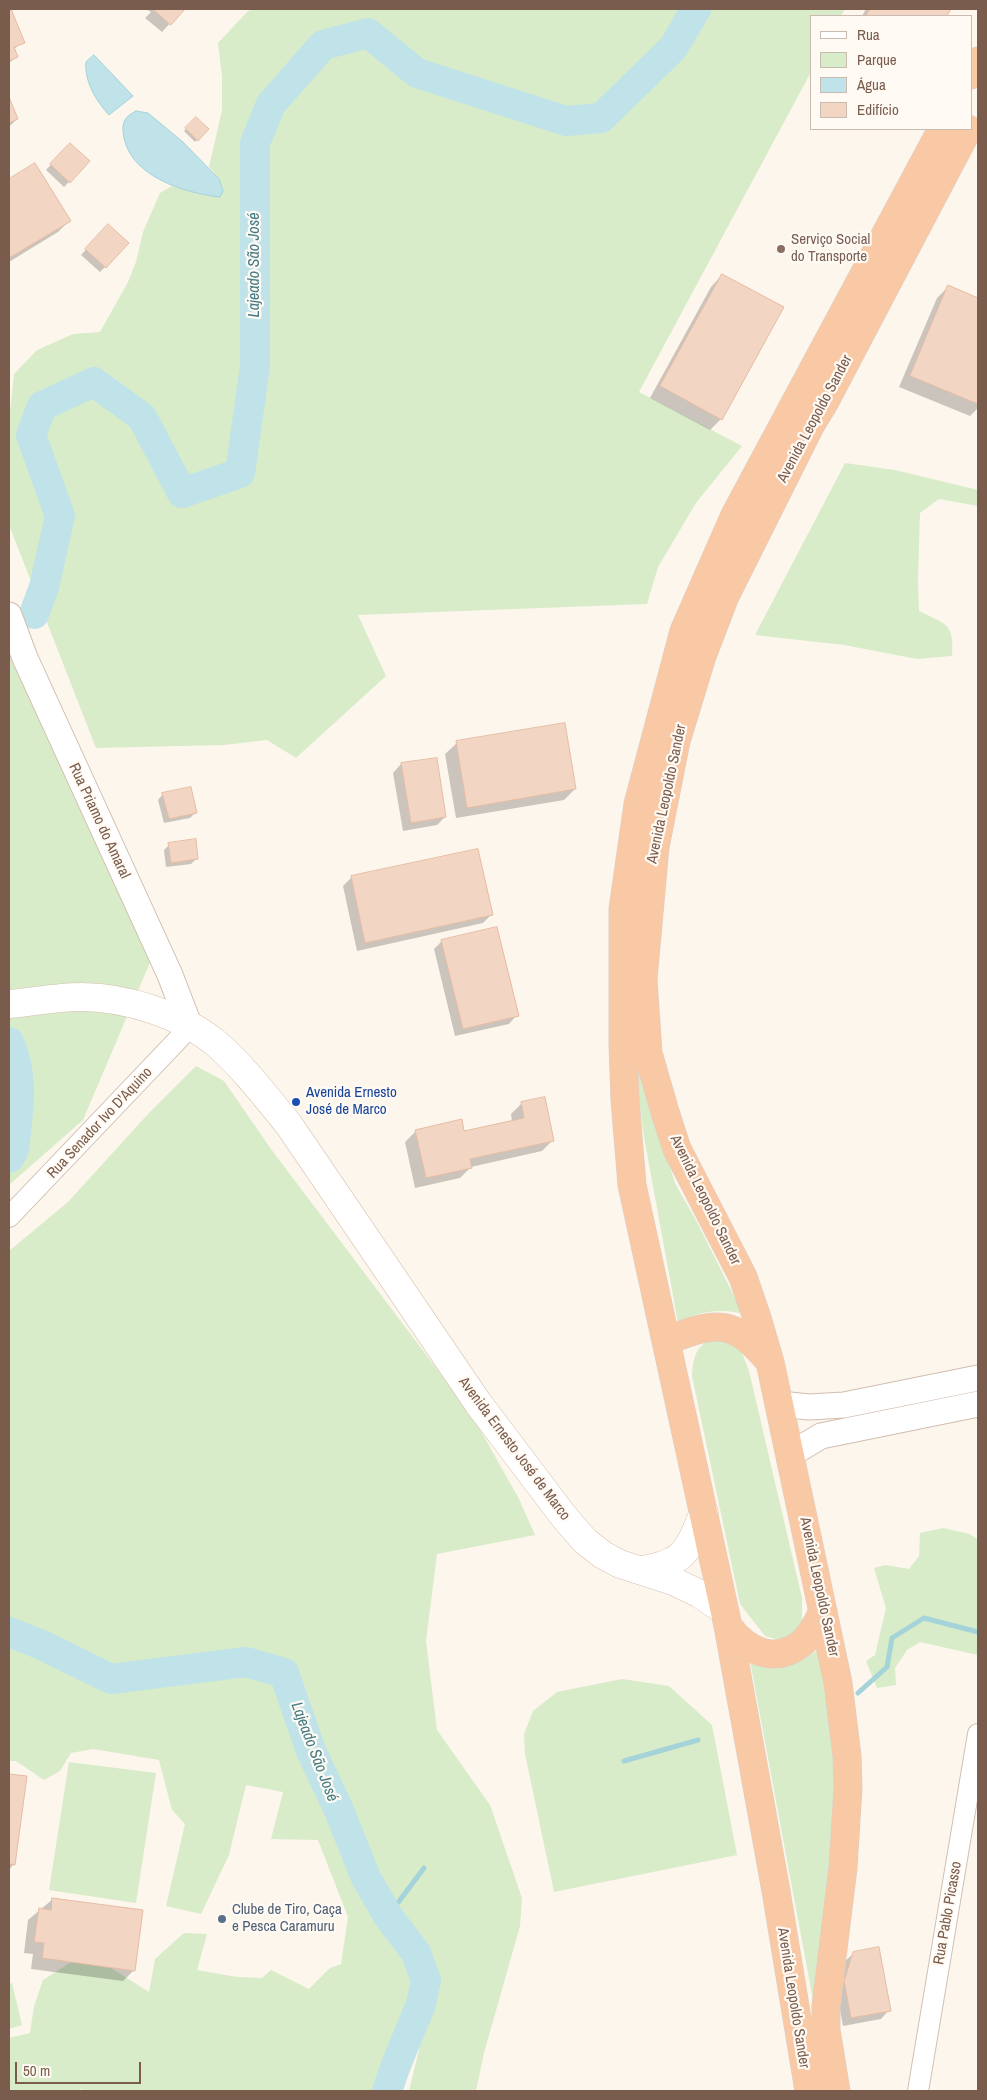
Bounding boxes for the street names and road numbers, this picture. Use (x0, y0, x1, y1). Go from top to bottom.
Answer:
street label: Avenida Leopoldo Sander (774, 352, 856, 486)
street label: Avenida Leopoldo Sander (643, 723, 691, 865)
street label: Rua Priamo do Amaral (64, 761, 134, 881)
street label: Rua Senador Ivo D'Aquino (44, 1063, 156, 1183)
street label: Avenida Leopoldo Sander (666, 1132, 744, 1268)
street label: Avenida Ernesto José de Marco (454, 1374, 574, 1524)
street label: Avenida Leopoldo Sander (795, 1516, 843, 1658)
street label: Rua Pablo Picasso (930, 1860, 966, 1966)
street label: Avenida Leopoldo Sander (773, 1926, 813, 2070)

